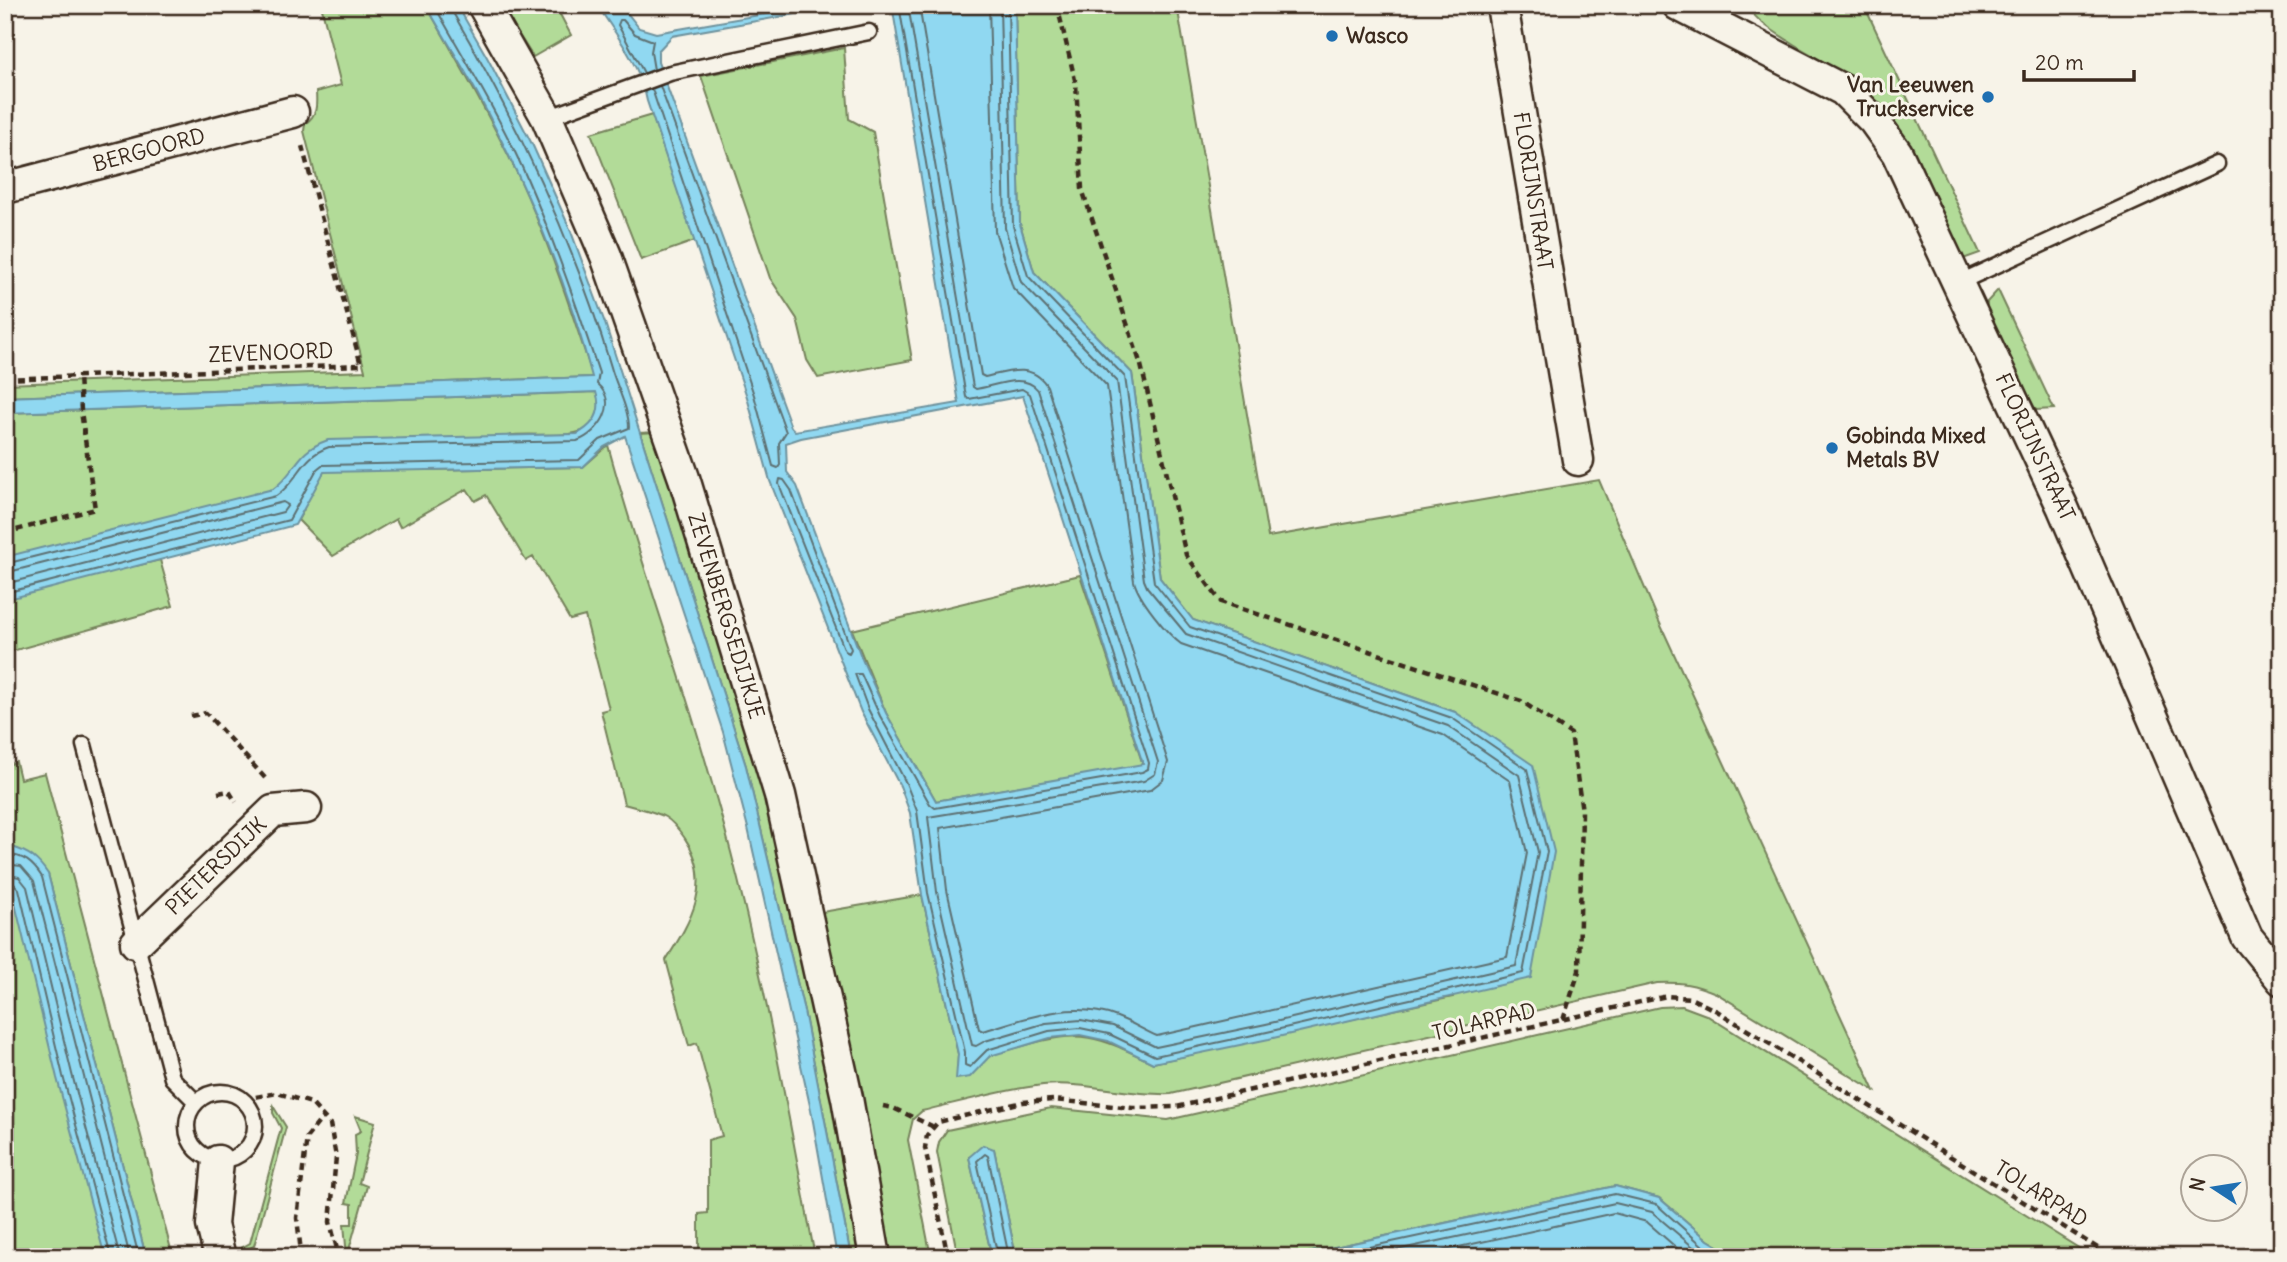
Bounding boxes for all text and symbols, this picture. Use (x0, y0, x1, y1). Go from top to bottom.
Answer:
place label: Wasco (1346, 22, 1408, 49)
marker: Wasco (1324, 28, 1340, 44)
scale bar (2024, 38, 2135, 82)
text: 20 m (2035, 49, 2084, 76)
place label: Van Leeuwen Truckservice (1847, 71, 1974, 122)
marker: Van Leeuwen Truckservice (1980, 89, 1996, 105)
street label: FLORIJNSTRAAT (1508, 110, 1559, 272)
street label: BERGOORD (90, 122, 208, 177)
street label: ZEVENOORD (208, 337, 334, 368)
street label: FLORIJNSTRAAT (1989, 369, 2081, 525)
place label: Gobinda Mixed Metals BV (1846, 422, 1986, 473)
marker: Gobinda Mixed Metals BV (1824, 440, 1840, 456)
street label: ZEVENBERGSEDIJKJE (682, 510, 771, 722)
street label: PIETERSDIJK (160, 811, 272, 920)
street label: TOLARPAD (1430, 997, 1538, 1047)
street label: TOLARPAD (1989, 1154, 2093, 1233)
north arrow (2178, 1154, 2248, 1224)
text: N (2184, 1176, 2210, 1193)

